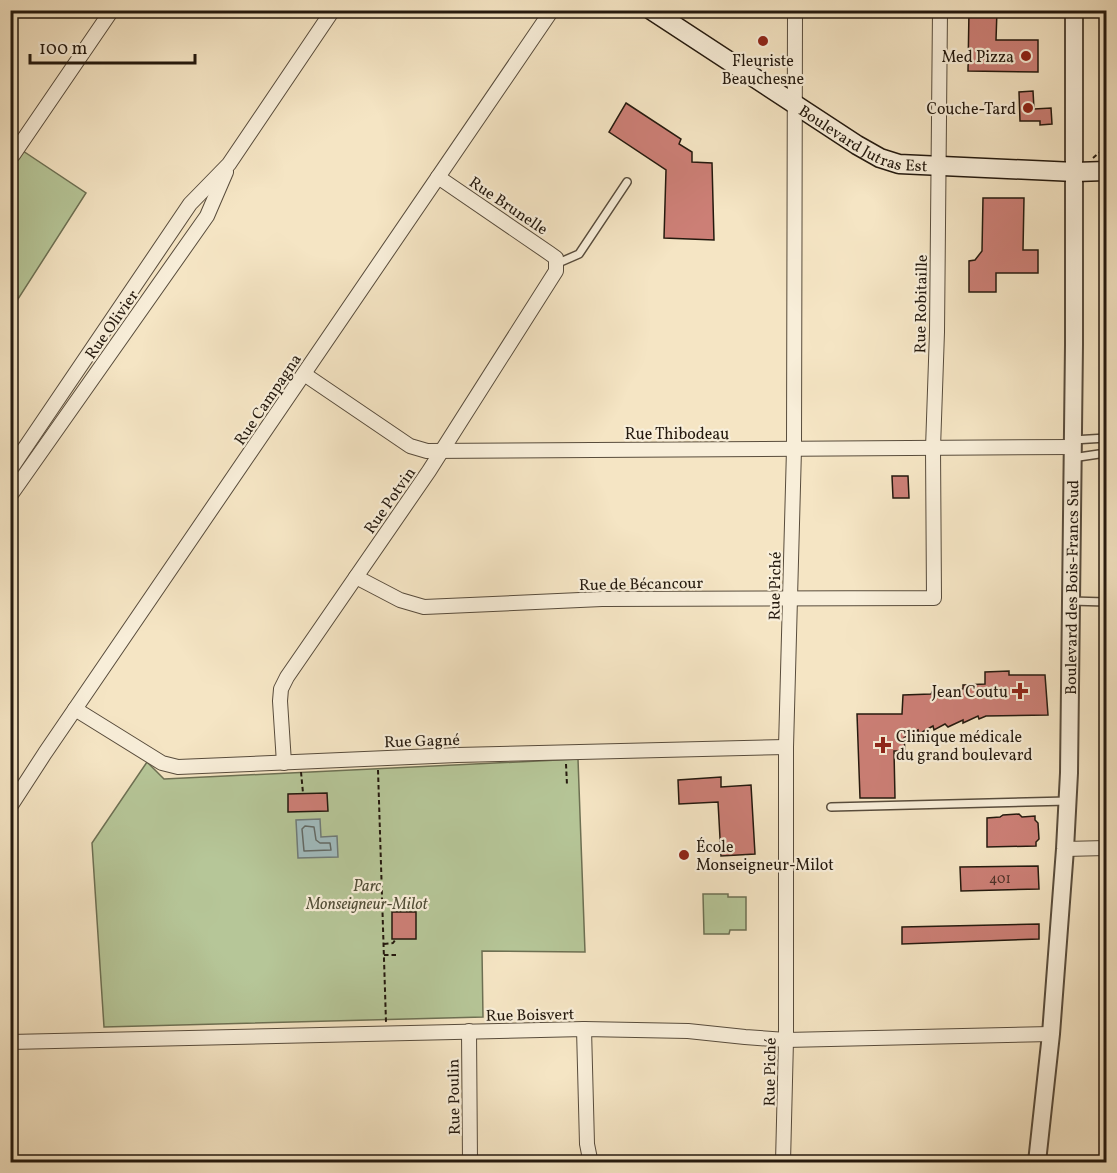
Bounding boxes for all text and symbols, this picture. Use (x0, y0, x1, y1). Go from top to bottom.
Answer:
scale bar (30, 27, 195, 65)
marker: Fleuriste Beauchesne (756, 34, 770, 48)
text: 100 m (39, 37, 88, 62)
place label: Med Pizza (942, 47, 1014, 69)
marker: Med Pizza (1019, 49, 1033, 63)
place label: Fleuriste Beauchesne (722, 51, 804, 91)
place label: Couche-Tard (927, 99, 1016, 121)
street label: Boulevard Jutras Est (794, 101, 928, 178)
marker: Couche-Tard (1021, 101, 1035, 115)
street label: Rue Brunelle (464, 172, 552, 241)
street label: Rue Robitaille (910, 254, 934, 354)
street label: Rue Olivier (81, 286, 145, 364)
street label: Rue Campagna (230, 350, 307, 450)
street label: Rue Thibodeau (625, 424, 729, 446)
street label: Rue Potvin (360, 463, 422, 539)
street label: Boulevard des Bois-Francs Sud (1061, 480, 1085, 695)
street label: Rue Piché (764, 551, 788, 621)
street label: Rue de Bécancour (579, 573, 704, 597)
place label: Jean Coutu (932, 682, 1008, 704)
marker: Jean Coutu (1013, 684, 1027, 698)
place label: Clinique médicale du grand boulevard (896, 727, 1033, 767)
street label: Rue Gagné (384, 730, 460, 754)
marker: Clinique médicale du grand boulevard (874, 736, 892, 754)
place label: École Monseigneur-Milot (696, 837, 834, 877)
marker: École Monseigneur-Milot (677, 848, 691, 862)
house number: 401 (989, 870, 1011, 889)
park label: Parc Monseigneur-Milot (305, 876, 429, 916)
street label: Rue Boisvert (485, 1004, 575, 1028)
street label: Rue Piché (759, 1037, 783, 1107)
street label: Rue Poulin (443, 1059, 467, 1135)

